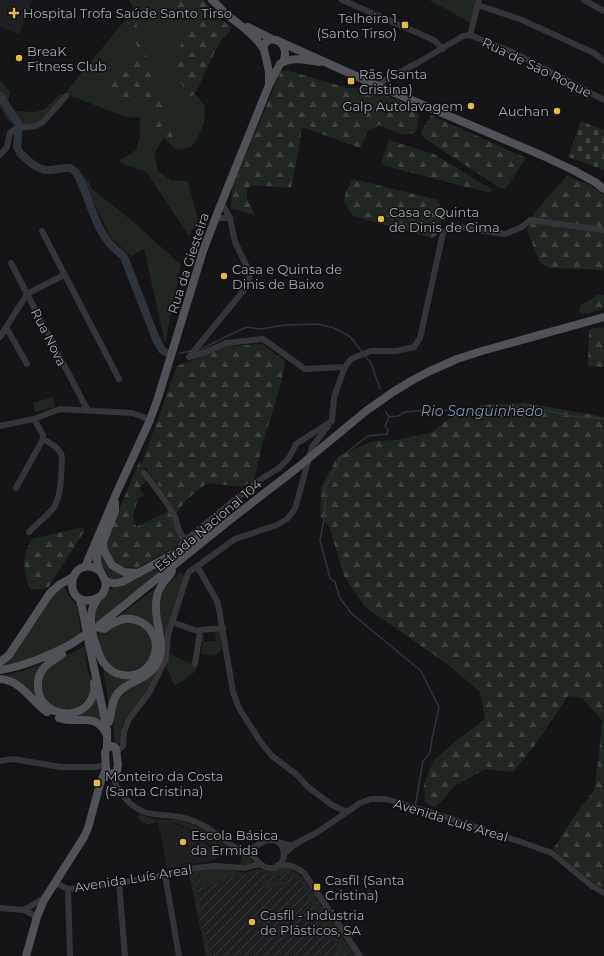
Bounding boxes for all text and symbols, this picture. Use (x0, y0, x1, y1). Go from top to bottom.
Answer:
place label: Hospital Trofa Saúde Santo Tirso (23, 5, 232, 21)
marker: Hospital Trofa Saúde Santo Tirso (8, 7, 20, 19)
place label: Telheira 1 (Santo Tirso) (317, 10, 397, 41)
marker: Telheira 1 (Santo Tirso) (400, 20, 410, 30)
street label: Rua de São Roque (480, 34, 594, 100)
place label: BreaK Fitness Club (27, 43, 107, 74)
marker: BreaK Fitness Club (14, 53, 24, 63)
place label: Rãs (Santa Cristina) (359, 66, 427, 97)
marker: Rãs (Santa Cristina) (346, 76, 356, 86)
place label: Galp Autolavagem (342, 98, 463, 114)
marker: Galp Autolavagem (466, 101, 476, 111)
place label: Auchan (499, 103, 549, 119)
marker: Auchan (552, 106, 562, 116)
place label: Casa e Quinta de Dinis de Cima (389, 204, 500, 235)
street label: Rua da Giesteira (164, 210, 212, 316)
marker: Casa e Quinta de Dinis de Cima (376, 214, 386, 224)
place label: Casa e Quinta de Dinis de Baixo (232, 261, 342, 292)
marker: Casa e Quinta de Dinis de Baixo (219, 271, 229, 281)
street label: Rua Nova (28, 306, 70, 368)
water label: Rio Sanguinhedo (421, 402, 543, 420)
street label: Estrada Nacional 104 (151, 475, 265, 574)
place label: Monteiro da Costa (Santa Cristina) (105, 768, 223, 799)
marker: Monteiro da Costa (Santa Cristina) (92, 778, 102, 788)
street label: Avenida Luís Areal (392, 795, 510, 845)
place label: Escola Básica da Ermida (191, 827, 278, 858)
marker: Escola Básica da Ermida (178, 837, 188, 847)
street label: Avenida Luís Areal (73, 861, 193, 895)
place label: Casfil (Santa Cristina) (325, 872, 404, 903)
marker: Casfil (Santa Cristina) (312, 882, 322, 892)
place label: Casfil - Indústria de Plásticos, SA (260, 907, 365, 938)
marker: Casfil - Indústria de Plásticos, SA (247, 917, 257, 927)

